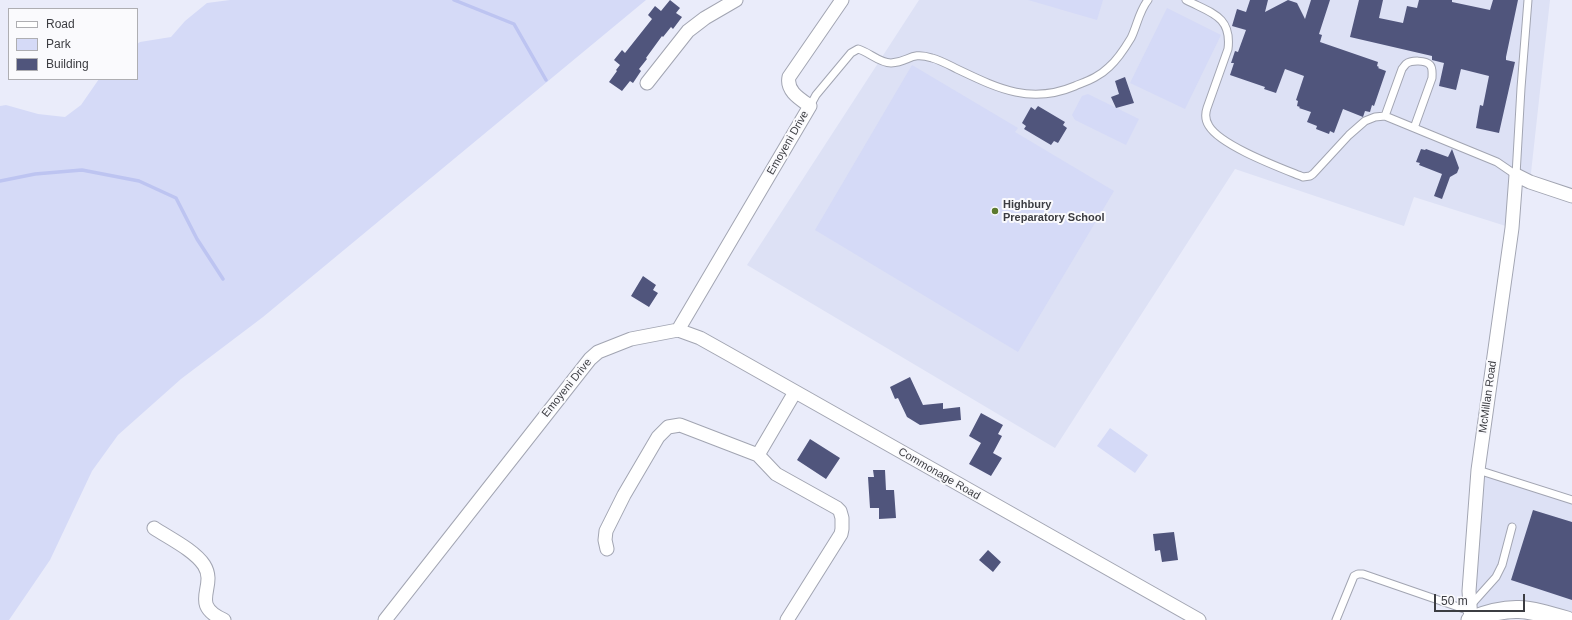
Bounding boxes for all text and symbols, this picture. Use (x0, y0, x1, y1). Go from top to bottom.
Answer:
legend (8, 8, 138, 80)
text: Road (46, 17, 75, 31)
text: Park (46, 37, 71, 51)
text: Building (46, 57, 89, 71)
street label: Emoyeni Drive (764, 109, 812, 177)
place label: Highbury Preparatory School (1003, 198, 1104, 224)
marker: Highbury Preparatory School (990, 206, 1000, 216)
street label: Emoyeni Drive (539, 356, 595, 420)
street label: McMillan Road (1476, 360, 1500, 434)
street label: Commonage Road (896, 445, 982, 503)
scale bar (1436, 586, 1527, 612)
text: 50 m (1441, 594, 1468, 608)

